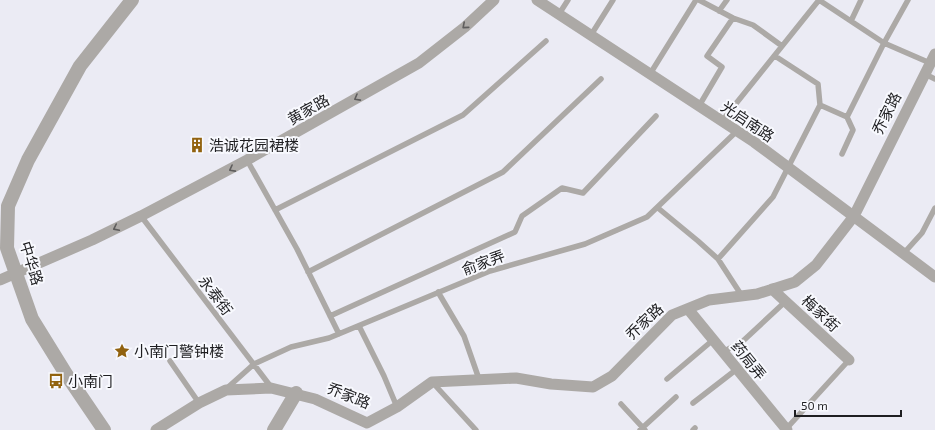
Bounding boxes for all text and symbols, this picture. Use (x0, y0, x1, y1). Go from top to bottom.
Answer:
one-way arrow (462, 22, 470, 29)
street label: 乔家路 (868, 89, 904, 137)
street label: 黄家路 (284, 90, 332, 128)
one-way arrow (354, 94, 361, 101)
street label: 光启南路 (718, 97, 778, 145)
building icon: 浩诚花园裙楼 (188, 136, 206, 154)
place label: 浩诚花园裙楼 (209, 136, 299, 154)
one-way arrow (228, 164, 236, 171)
one-way arrow (113, 223, 120, 231)
street label: 中华路 (17, 239, 47, 287)
street label: 俞家弄 (459, 246, 507, 278)
street label: 永泰街 (195, 272, 237, 318)
street label: 梅家街 (798, 291, 844, 335)
street label: 乔家路 (621, 299, 667, 343)
street label: 药局弄 (728, 337, 770, 383)
place icon: 小南门警钟楼 (113, 342, 131, 360)
place label: 小南门警钟楼 (134, 342, 224, 360)
bus stop icon: 小南门 (47, 372, 65, 390)
place label: 小南门 (68, 372, 113, 390)
street label: 乔家路 (325, 378, 373, 412)
scale bar (795, 392, 901, 418)
text: 50 m (801, 398, 828, 412)

